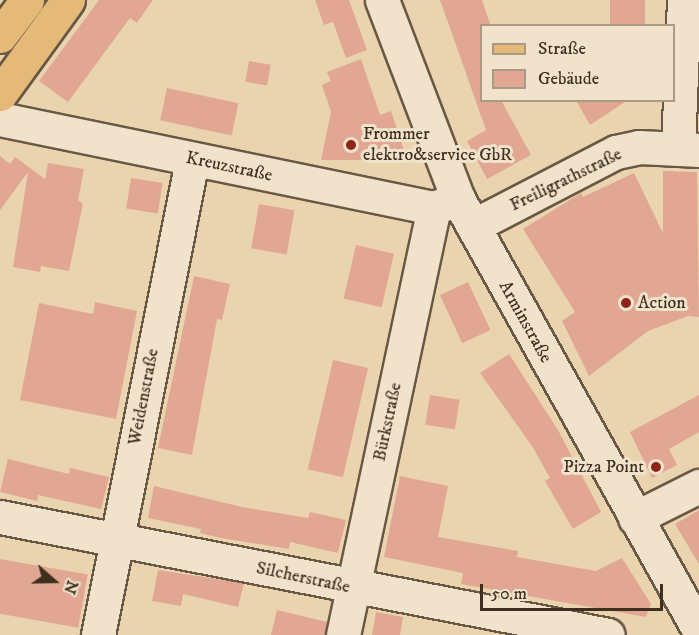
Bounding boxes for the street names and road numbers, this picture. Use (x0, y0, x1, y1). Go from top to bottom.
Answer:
street label: Freiligrathstraße (507, 144, 625, 216)
street label: Kreuzstraße (184, 147, 274, 187)
street label: Arminstraße (494, 277, 556, 367)
street label: Weidenstraße (124, 347, 164, 447)
street label: Bürkstraße (369, 381, 407, 463)
street label: Silcherstraße (254, 558, 352, 598)

